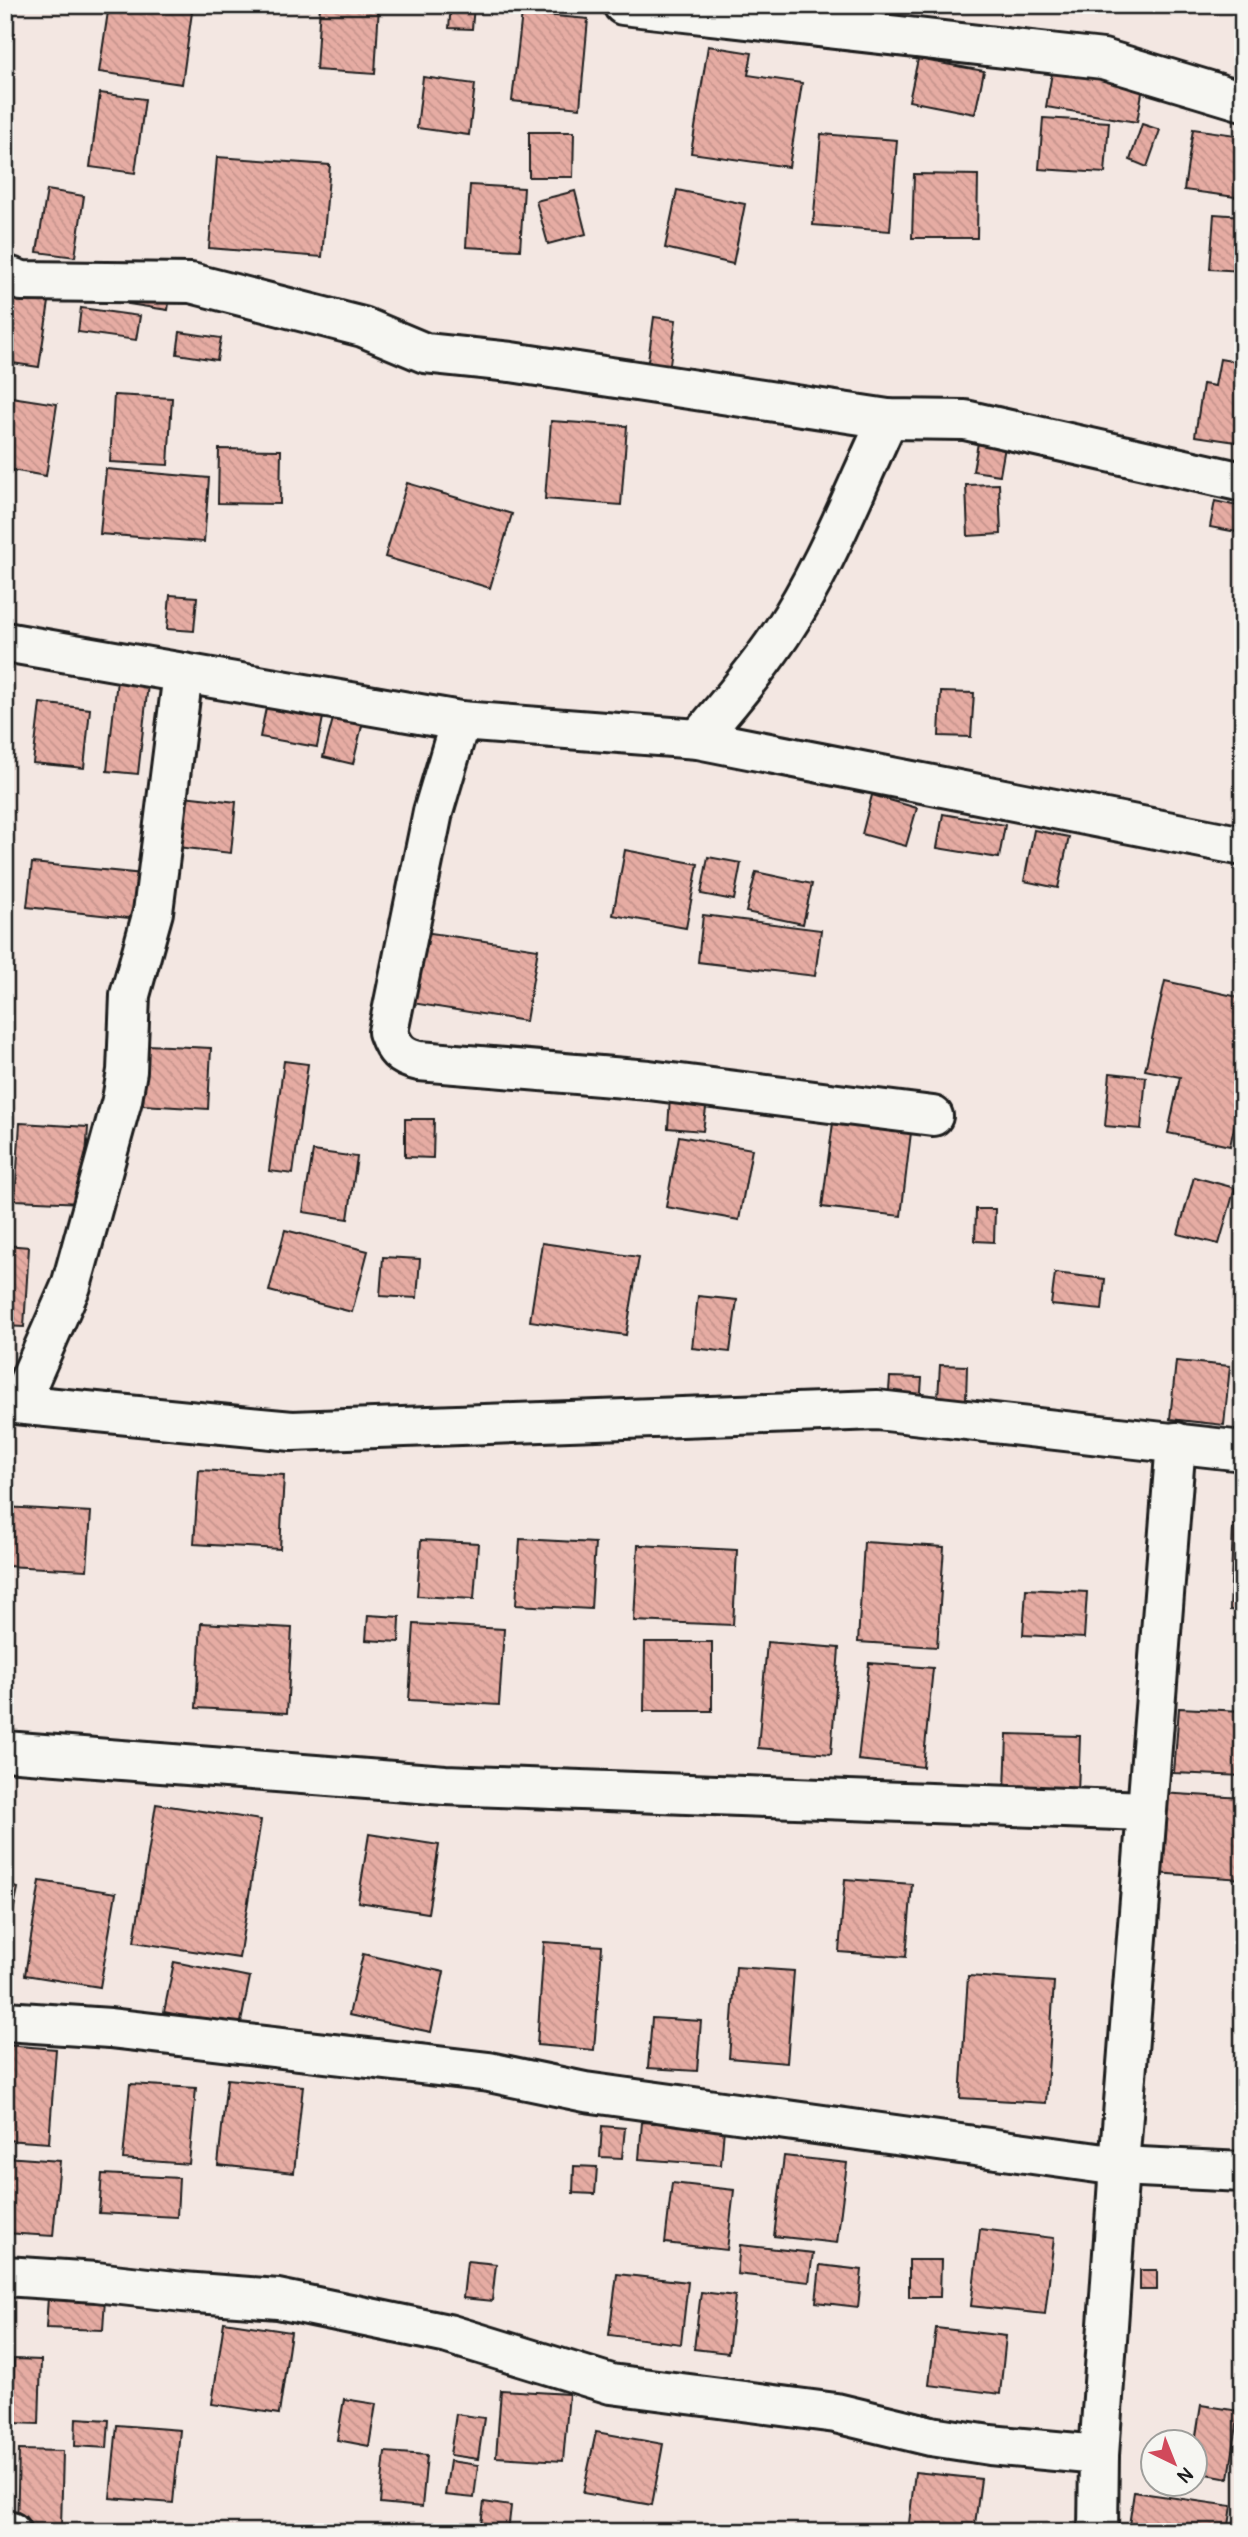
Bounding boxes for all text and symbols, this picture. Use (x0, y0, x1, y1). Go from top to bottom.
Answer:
north arrow (1140, 2428, 1210, 2498)
text: N (1172, 2462, 1198, 2488)

